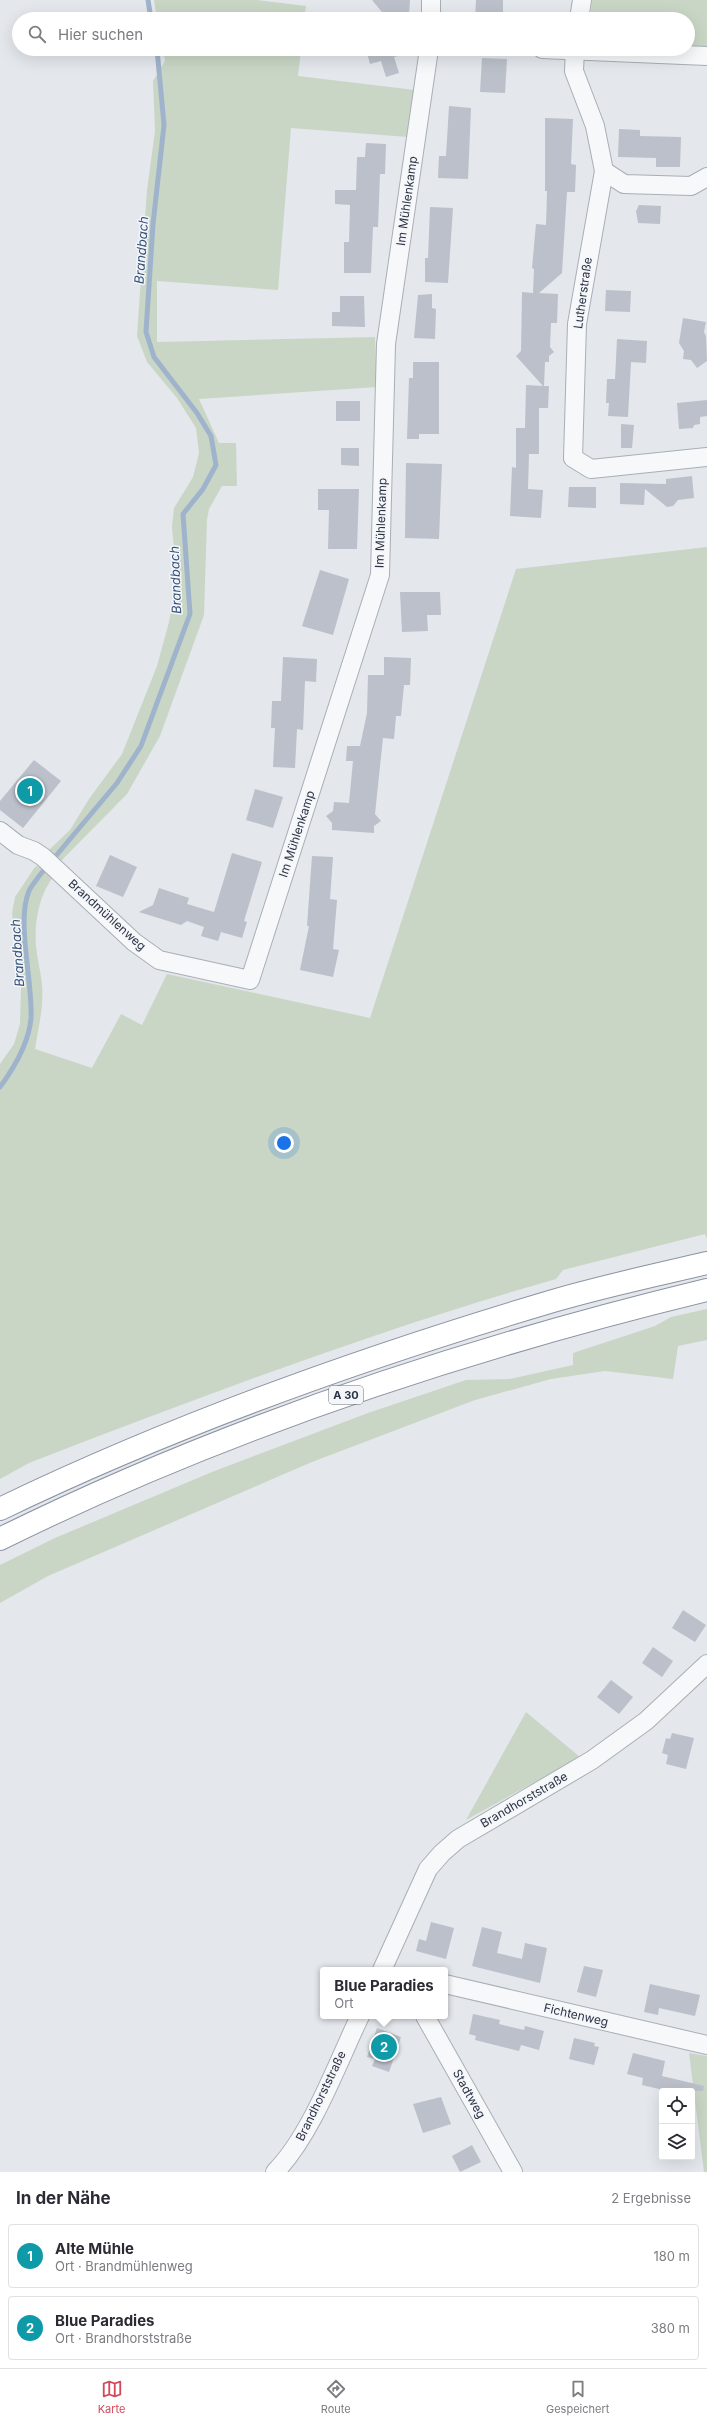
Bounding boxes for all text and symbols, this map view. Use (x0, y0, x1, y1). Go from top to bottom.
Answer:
search box (12, 12, 695, 56)
icon: search (26, 23, 48, 45)
text: Hier suchen (58, 25, 143, 44)
street label: Im Mühlenkamp (393, 155, 420, 247)
water label: Brandbach (131, 215, 151, 284)
street label: Lutherstraße (570, 256, 595, 330)
street label: Im Mühlenkamp (371, 478, 390, 568)
water label: Brandbach (166, 545, 184, 614)
pin: 1 (17, 776, 43, 806)
street label: Im Mühlenkamp (275, 789, 318, 879)
street label: Brandmühlenweg (65, 876, 149, 953)
water label: Brandbach (7, 918, 27, 987)
your location (274, 1133, 294, 1153)
road number: A 30 (329, 1386, 363, 1404)
street label: Brandhorststraße (477, 1768, 570, 1831)
popup (320, 1967, 448, 2019)
text: Blue Paradies (334, 1976, 434, 1995)
text: Ort (334, 1995, 354, 2011)
street label: Fichtenweg (542, 2000, 610, 2029)
pin: 2 (371, 2032, 397, 2062)
street label: Brandhorststraße (292, 2048, 349, 2143)
street label: Stadtweg (450, 2066, 489, 2121)
map controls (659, 2088, 695, 2160)
button: locate (659, 2088, 695, 2124)
button: layers (659, 2124, 695, 2160)
text: In der Nähe (16, 2188, 111, 2208)
text: 2 Ergebnisse (611, 2190, 691, 2206)
text: Alte Mühle (55, 2239, 134, 2258)
text: 1 (27, 2248, 33, 2264)
text: 180 m (653, 2248, 690, 2264)
text: Ort · Brandmühlenweg (55, 2258, 193, 2274)
text: Blue Paradies (55, 2311, 155, 2330)
text: 2 (26, 2320, 34, 2336)
text: 380 m (651, 2320, 690, 2336)
text: Ort · Brandhorststraße (55, 2330, 192, 2346)
tab: Karte (98, 2378, 125, 2416)
tab: Route (321, 2378, 351, 2416)
tab: Gespeichert (546, 2378, 609, 2416)

